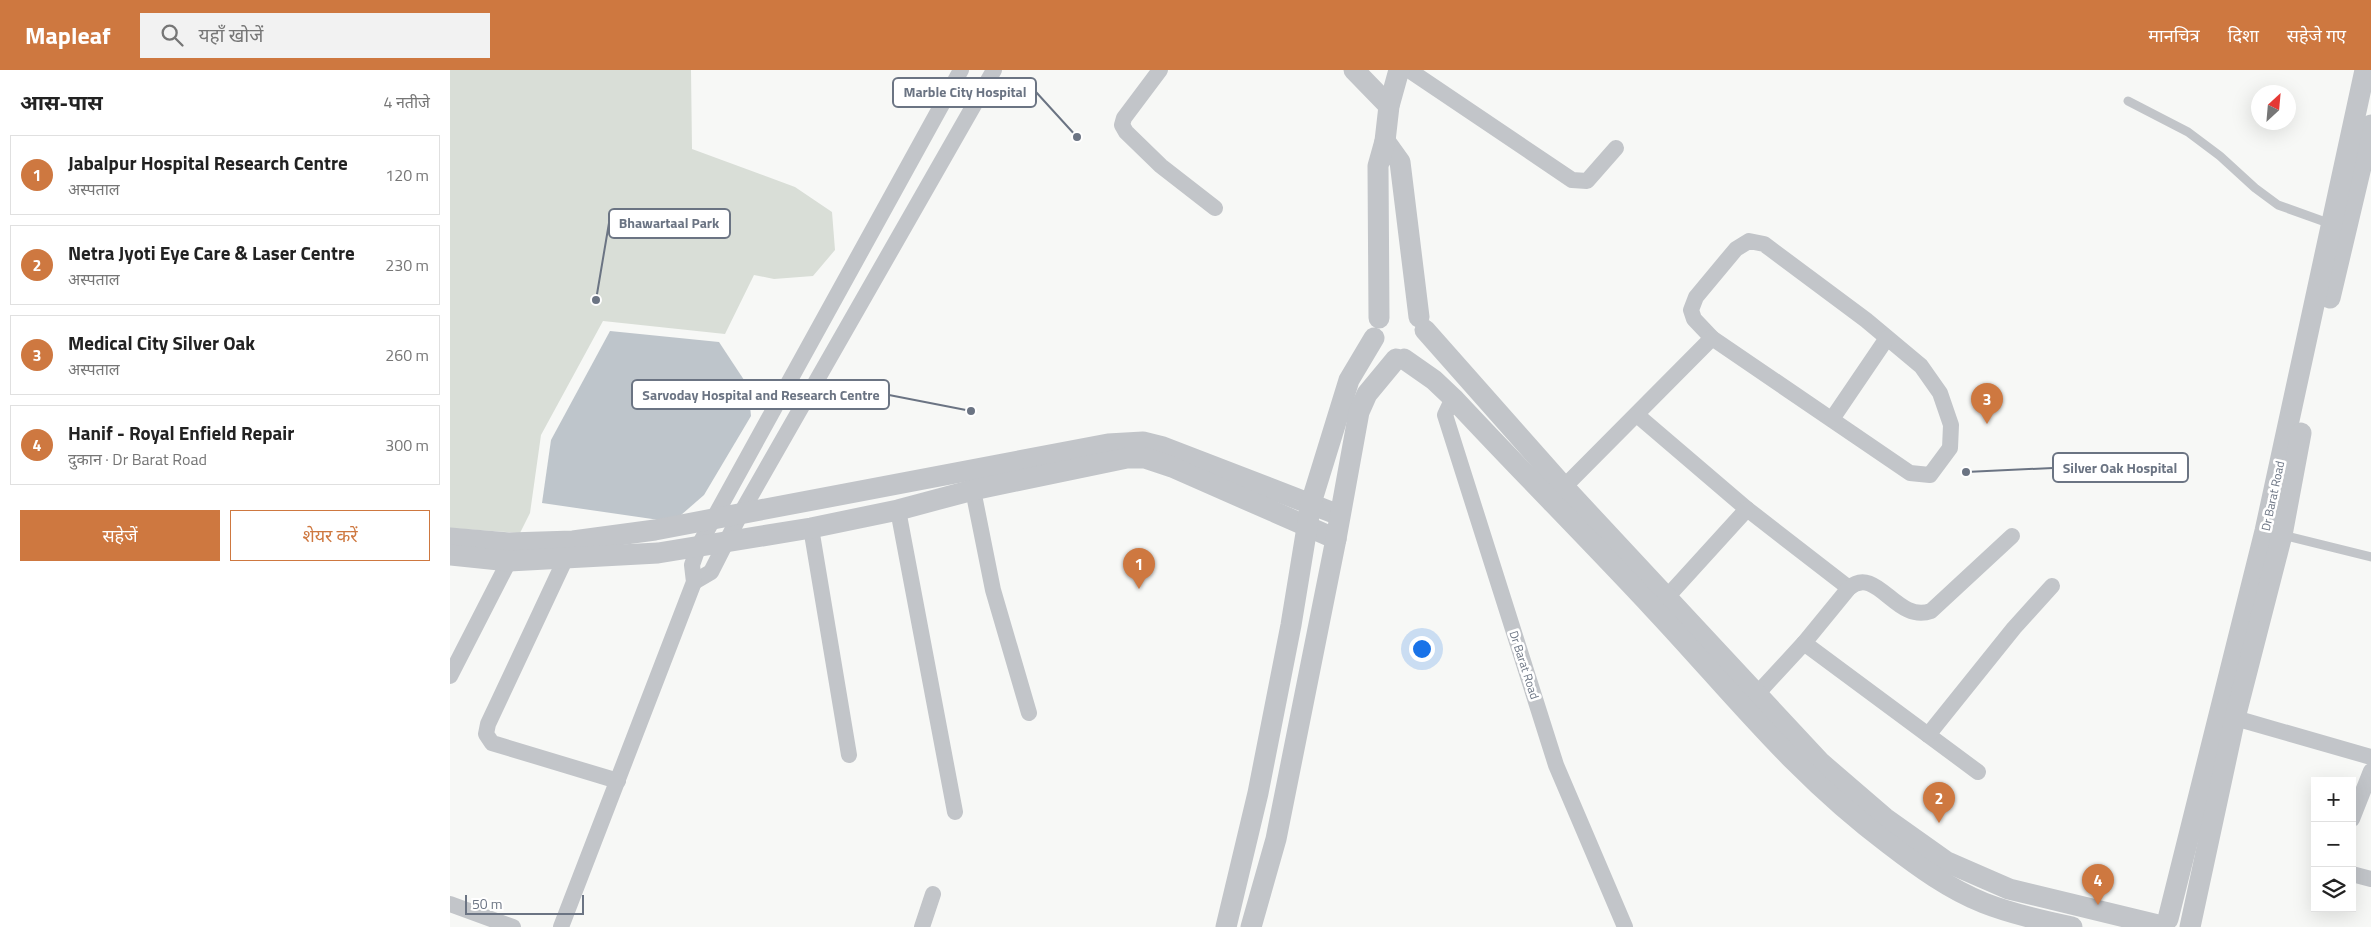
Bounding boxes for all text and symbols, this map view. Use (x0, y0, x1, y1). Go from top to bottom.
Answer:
search box (140, 13, 490, 58)
text: Mapleaf (25, 17, 110, 53)
text: यहाँ खोजें (198, 20, 263, 49)
icon: search (158, 21, 186, 49)
text: मानचित्र (2148, 22, 2200, 49)
text: दिशा (2228, 22, 2259, 49)
text: सहेजे गए (2287, 22, 2346, 49)
callout: Marble City Hospital (893, 78, 1036, 107)
text: Marble City Hospital (903, 81, 1027, 102)
north arrow (2251, 85, 2296, 130)
text: आस-पास (20, 86, 103, 118)
text: 4 नतीजे (384, 90, 430, 114)
text: Jabalpur Hospital Research Centre (68, 148, 348, 177)
text: 1 (33, 163, 41, 187)
text: 120 m (385, 163, 429, 187)
text: अस्पताल (68, 177, 120, 201)
callout: Bhawartaal Park (609, 209, 730, 238)
text: Bhawartaal Park (619, 212, 720, 233)
text: Netra Jyoti Eye Care & Laser Centre (68, 238, 355, 267)
text: 2 (33, 253, 41, 277)
text: 230 m (385, 253, 429, 277)
text: अस्पताल (68, 267, 120, 291)
text: Medical City Silver Oak (68, 328, 255, 357)
text: 3 (33, 343, 41, 367)
text: 260 m (385, 343, 429, 367)
text: अस्पताल (68, 357, 120, 381)
callout: Sarvoday Hospital and Research Centre (632, 380, 889, 409)
pin: 3 (1971, 383, 2003, 424)
text: Sarvoday Hospital and Research Centre (642, 384, 880, 405)
text: Hanif - Royal Enfield Repair (68, 418, 294, 447)
text: 4 (33, 433, 41, 457)
text: 300 m (385, 433, 429, 457)
text: दुकान · Dr Barat Road (68, 447, 207, 471)
callout: Silver Oak Hospital (2053, 453, 2188, 482)
text: Silver Oak Hospital (2063, 457, 2177, 478)
street label: Dr Barat Road (2256, 459, 2289, 533)
button: सहेजें (20, 510, 220, 561)
button: शेयर करें (230, 510, 430, 561)
pin: 1 (1123, 548, 1155, 589)
street label: Dr Barat Road (1504, 628, 1544, 702)
your location (1409, 636, 1435, 662)
map controls (2311, 777, 2356, 912)
button: + (2311, 777, 2356, 822)
pin: 2 (1923, 782, 1955, 823)
button: − (2311, 822, 2356, 867)
pin: 4 (2082, 864, 2114, 905)
button: layers (2311, 867, 2356, 912)
scale bar (465, 892, 584, 915)
text: 50 m (472, 893, 502, 914)

